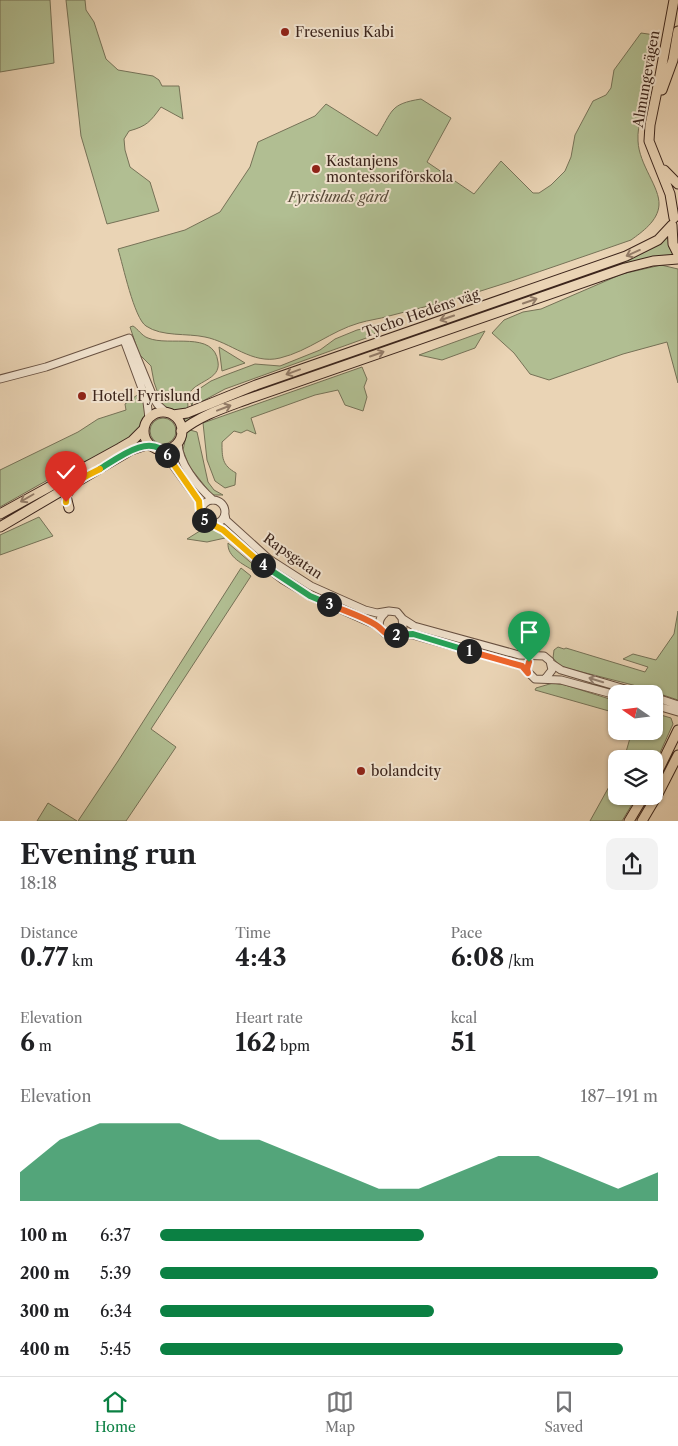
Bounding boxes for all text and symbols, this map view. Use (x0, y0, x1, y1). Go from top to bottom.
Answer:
place label: Fresenius Kabi (295, 23, 394, 41)
marker: Fresenius Kabi (279, 26, 291, 38)
street label: Almungevägen (628, 29, 663, 130)
place label: Kastanjens montessoriförskola (326, 152, 454, 186)
marker: Kastanjens montessoriförskola (310, 163, 322, 175)
park label: Fyrislunds gård (287, 188, 390, 206)
one-way arrow (626, 248, 641, 258)
street label: Tycho Hedéns väg (360, 284, 482, 341)
one-way arrow (522, 296, 538, 305)
one-way arrow (439, 314, 455, 323)
one-way arrow (368, 349, 384, 358)
one-way arrow (286, 368, 301, 377)
place label: Hotell Fyrislund (92, 387, 201, 405)
marker: Hotell Fyrislund (76, 390, 88, 402)
one-way arrow (216, 403, 231, 412)
pin: 6 (154, 442, 180, 468)
text: 6 (163, 446, 172, 464)
pin (45, 451, 87, 502)
icon: check (52, 458, 80, 486)
one-way arrow (20, 493, 35, 503)
pin: 5 (192, 508, 216, 532)
text: 5 (201, 511, 208, 529)
street label: Rapsgatan (260, 529, 326, 583)
pin: 4 (250, 552, 276, 578)
text: 4 (259, 556, 268, 574)
pin: 3 (316, 592, 342, 616)
text: 3 (326, 595, 333, 613)
pin (508, 611, 550, 662)
icon: arrive (515, 618, 543, 646)
pin: 2 (384, 622, 408, 648)
text: 2 (392, 626, 401, 644)
pin: 1 (456, 638, 482, 664)
text: 1 (466, 642, 473, 660)
one-way arrow (589, 674, 605, 684)
north arrow (608, 685, 662, 740)
map controls (608, 685, 663, 805)
button: layers (608, 750, 663, 805)
place label: bolandcity (371, 762, 441, 780)
marker: bolandcity (355, 765, 367, 777)
text: Evening run (20, 837, 196, 871)
button: share (606, 838, 658, 890)
text: 18:18 (20, 873, 57, 893)
text: Distance (20, 924, 78, 942)
text: Time (235, 924, 271, 942)
text: Pace (451, 924, 482, 942)
text: 0.77 (20, 942, 68, 973)
text: 4:43 (235, 942, 287, 973)
text: 6:08 (451, 942, 504, 973)
text: km (68, 952, 93, 970)
text: /km (504, 952, 534, 970)
text: Elevation (20, 1009, 83, 1027)
text: Heart rate (235, 1009, 303, 1027)
text: kcal (451, 1009, 477, 1027)
text: 6 (20, 1027, 35, 1058)
text: 162 (235, 1027, 276, 1058)
text: 51 (451, 1027, 476, 1058)
text: m (35, 1037, 52, 1055)
text: bpm (276, 1037, 310, 1055)
text: Elevation (20, 1086, 91, 1106)
text: 187–191 m (581, 1086, 658, 1106)
text: 100 m (20, 1225, 67, 1245)
text: 6:37 (100, 1225, 131, 1245)
text: 200 m (20, 1263, 70, 1283)
text: 5:39 (100, 1263, 131, 1283)
text: 300 m (20, 1301, 69, 1321)
text: 6:34 (100, 1301, 132, 1321)
text: 400 m (20, 1339, 70, 1359)
text: 5:45 (100, 1339, 131, 1359)
tab: Home (95, 1388, 136, 1436)
tab: Map (325, 1388, 355, 1436)
tab: Saved (544, 1388, 583, 1436)

